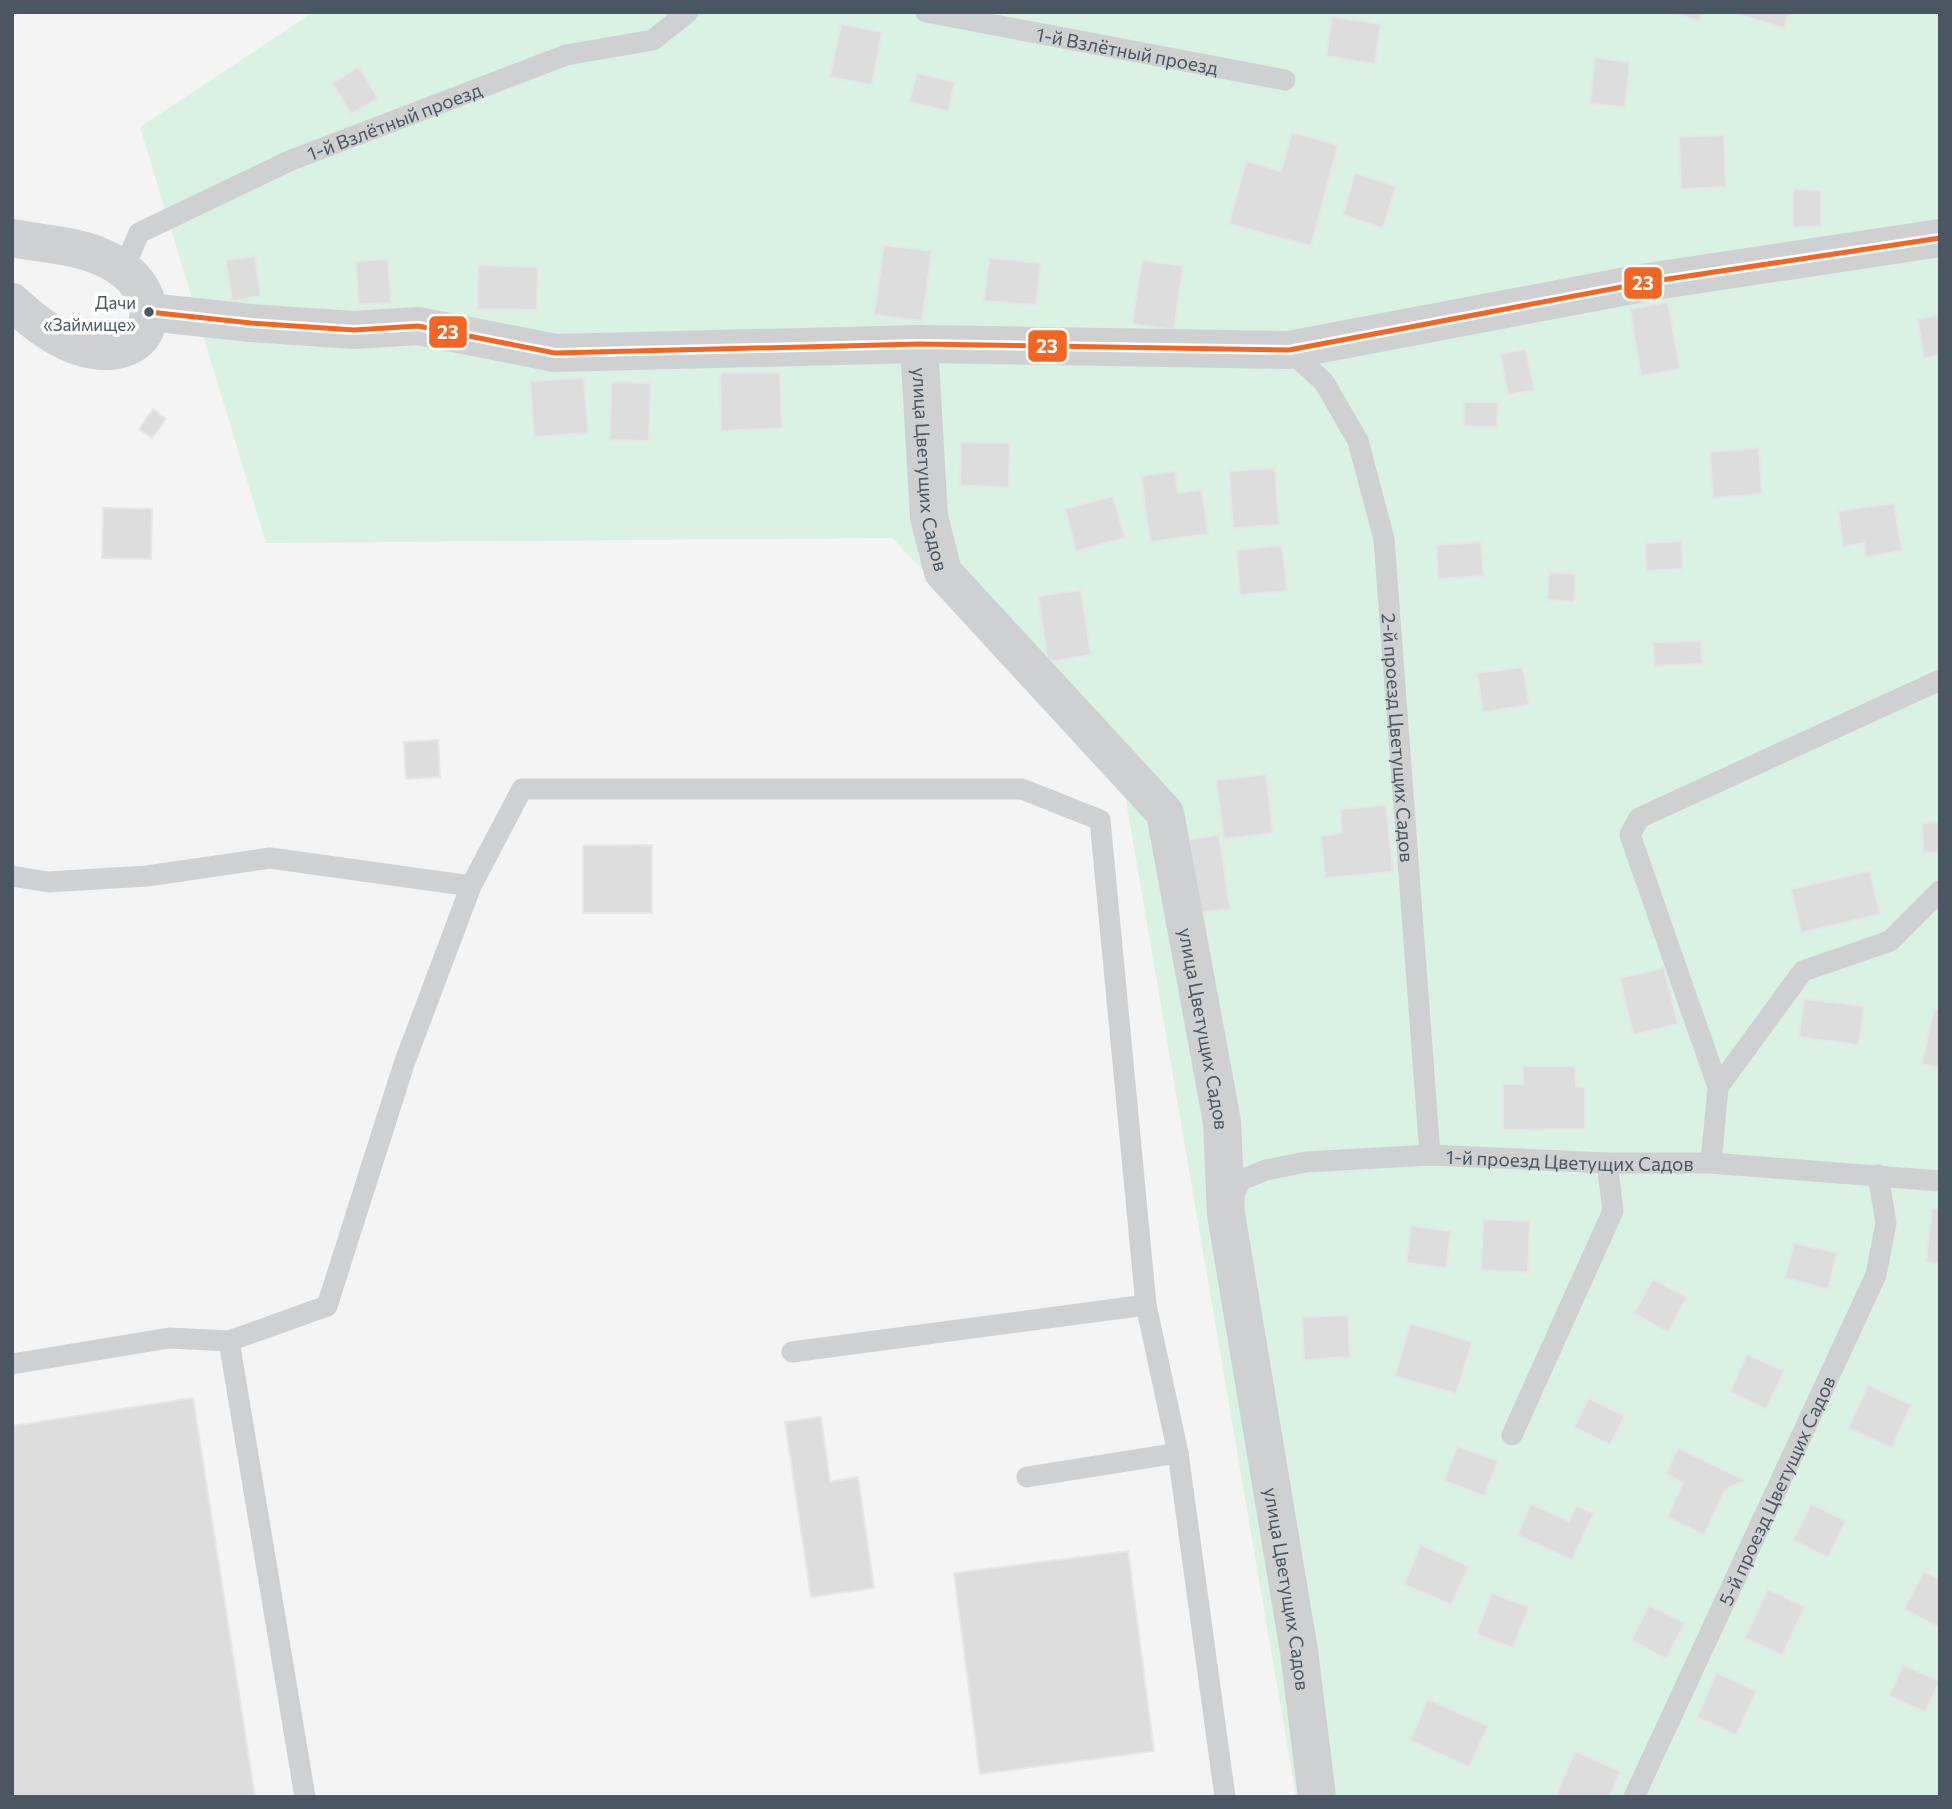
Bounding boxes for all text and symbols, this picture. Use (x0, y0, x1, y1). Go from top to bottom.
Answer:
street label: 1-й Взлётный проезд (1034, 22, 1220, 79)
street label: 1-й Взлётный проезд (304, 77, 485, 165)
line badge: 23 (1623, 266, 1663, 300)
text: 23 (1632, 271, 1654, 294)
place label: Дачи «Займище» (43, 292, 136, 335)
marker: Дачи «Займище» (142, 305, 156, 319)
line badge: 23 (428, 315, 468, 349)
text: 23 (437, 320, 459, 343)
line badge: 23 (1027, 329, 1068, 363)
text: 23 (1036, 334, 1058, 357)
street label: улица Цветущих Садов (909, 367, 954, 574)
street label: 2-й проезд Цветущих Садов (1378, 612, 1420, 863)
street label: улица Цветущих Садов (1175, 926, 1234, 1130)
street label: 1-й проезд Цветущих Садов (1445, 1144, 1693, 1175)
street label: 5-й проезд Цветущих Садов (1713, 1372, 1839, 1609)
street label: улица Цветущих Садов (1260, 1486, 1315, 1692)

